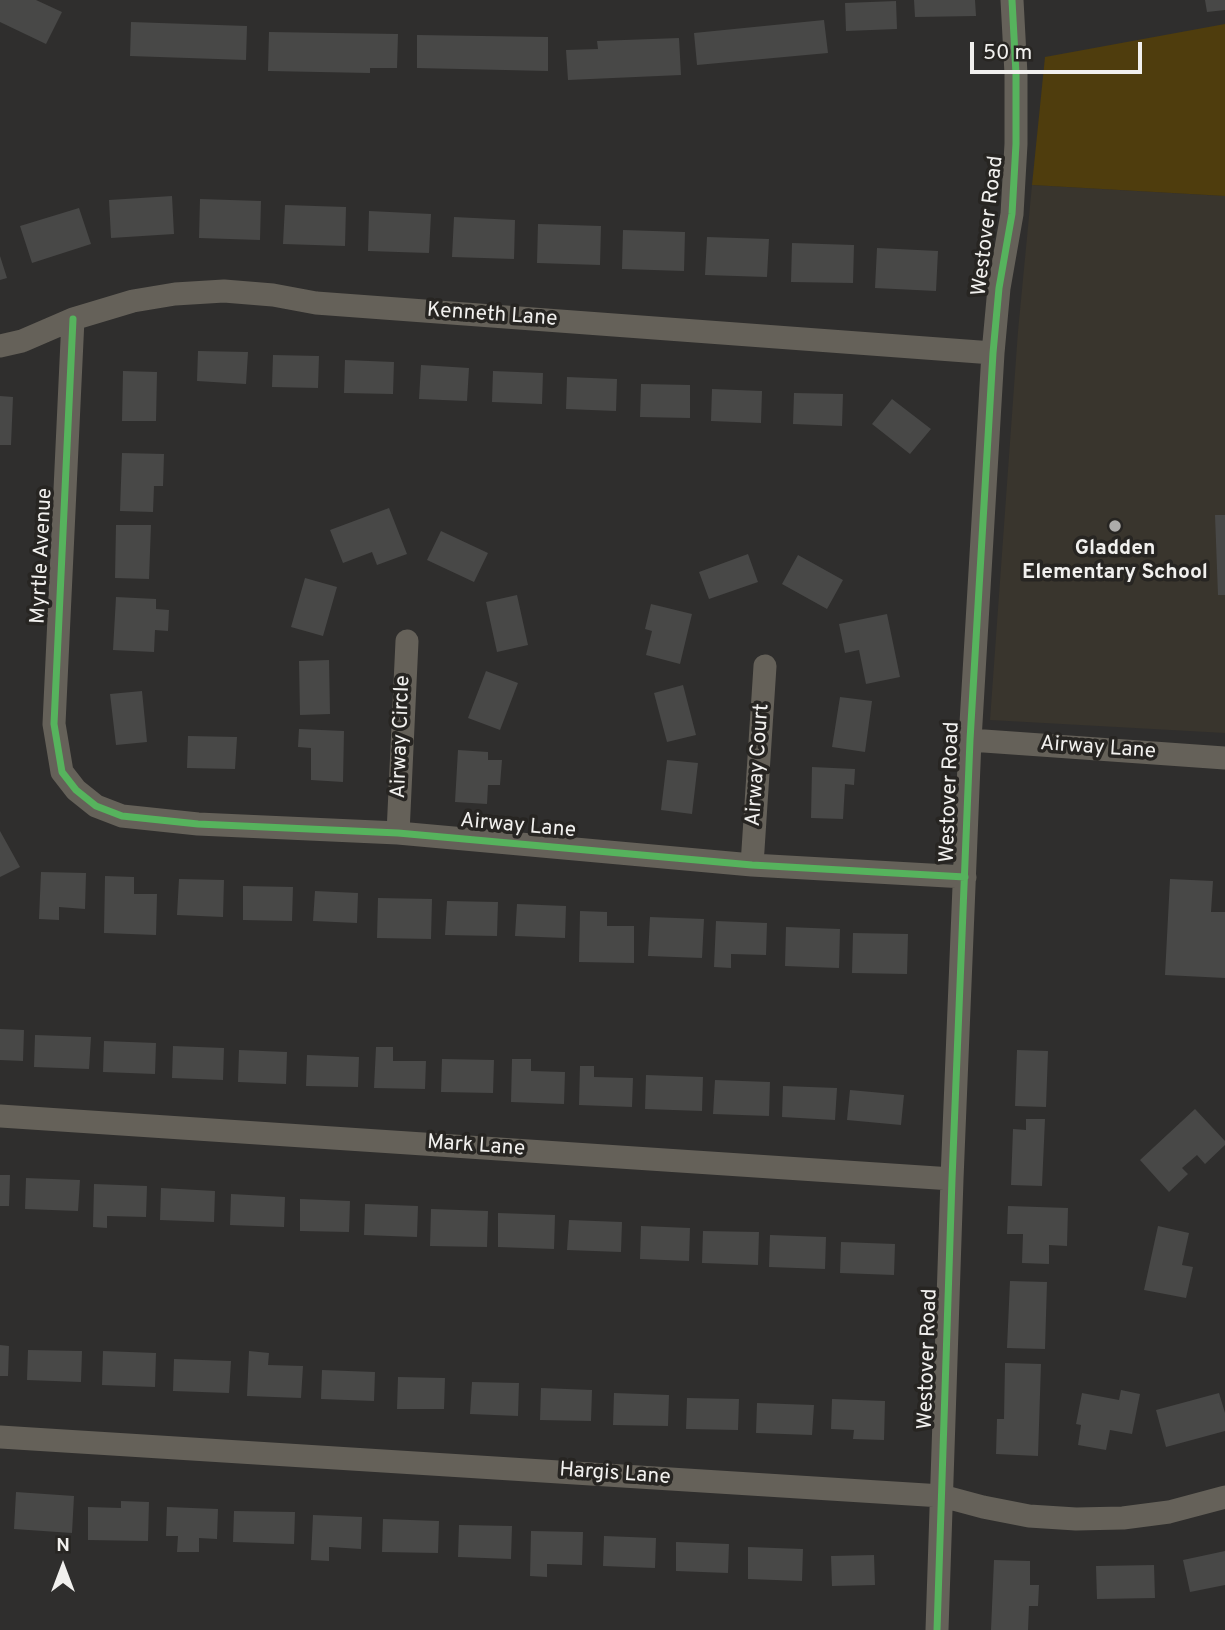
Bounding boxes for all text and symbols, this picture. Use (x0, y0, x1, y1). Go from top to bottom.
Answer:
scale bar (973, 28, 1144, 72)
text: 50 m (983, 40, 1032, 67)
street label: Westover Road (968, 154, 1010, 298)
street label: Kenneth Lane (426, 299, 558, 333)
street label: Myrtle Avenue (27, 487, 59, 625)
marker: Gladden Elementary School (1107, 518, 1123, 534)
place label: Gladden Elementary School (1022, 537, 1208, 587)
street label: Airway Circle (387, 675, 417, 799)
street label: Airway Court (742, 703, 776, 827)
street label: Westover Road (936, 721, 966, 863)
street label: Airway Lane (1039, 732, 1157, 766)
street label: Airway Lane (459, 809, 577, 845)
street label: Mark Lane (426, 1131, 526, 1163)
street label: Westover Road (914, 1288, 944, 1430)
street label: Hargis Lane (559, 1459, 671, 1491)
north arrow (28, 1532, 98, 1602)
text: N (56, 1534, 70, 1558)

